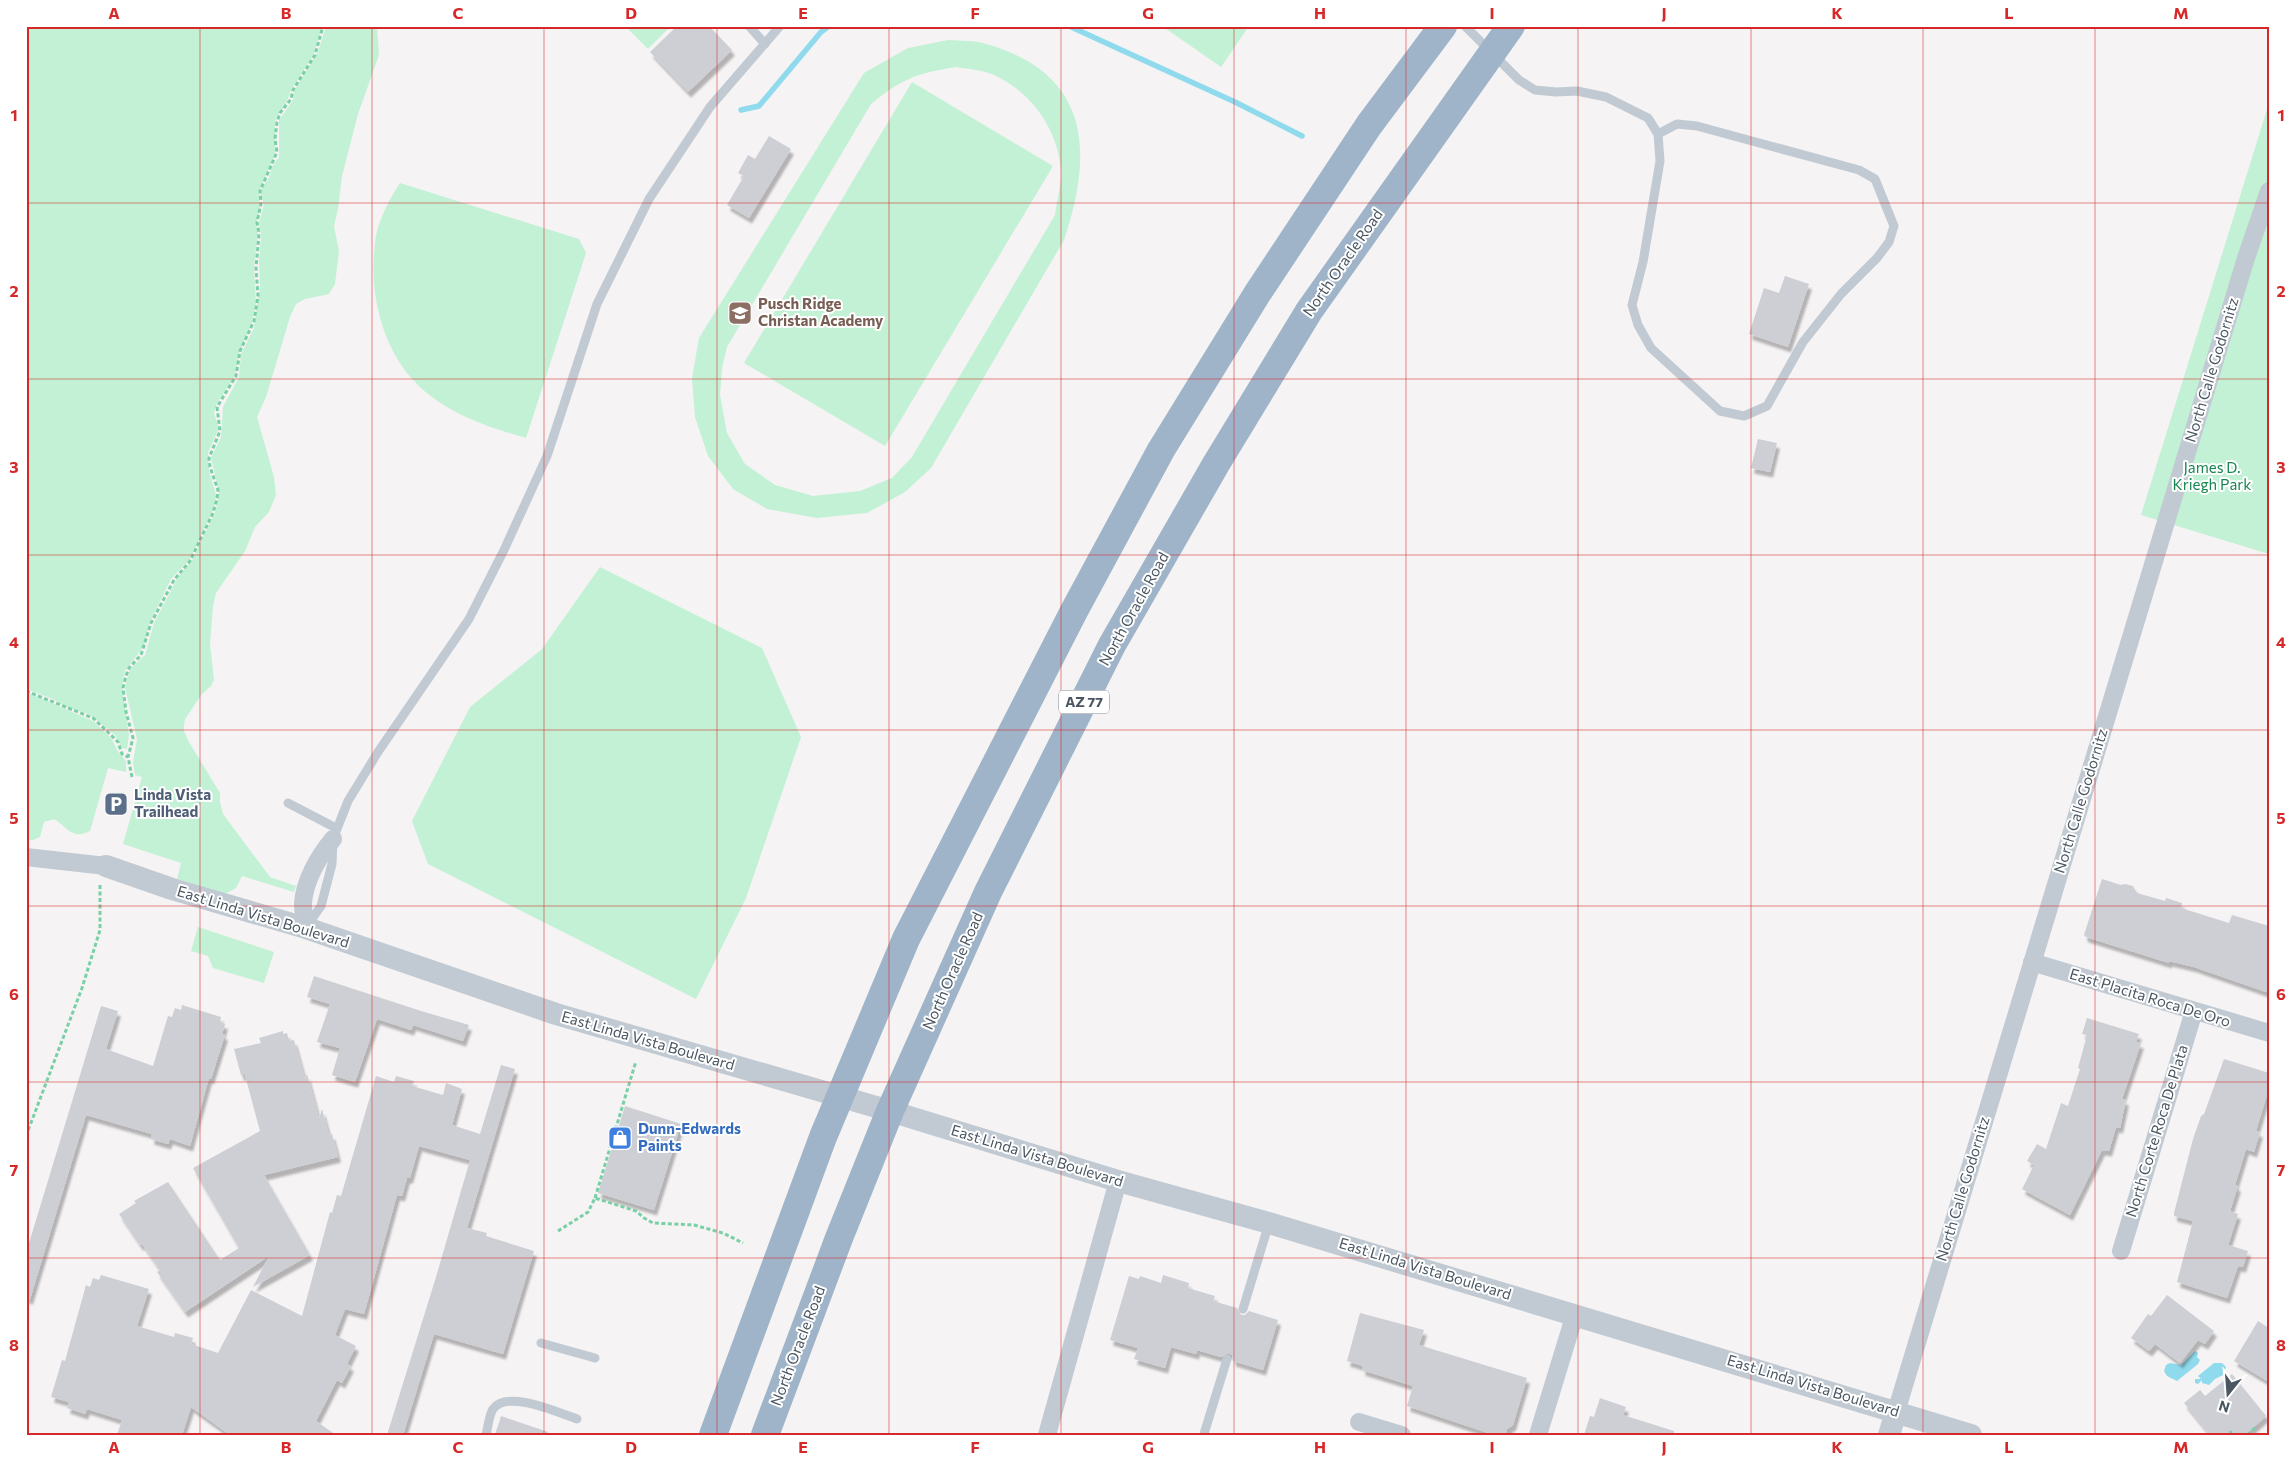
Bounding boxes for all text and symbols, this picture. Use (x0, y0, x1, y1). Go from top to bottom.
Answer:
text: A (108, 3, 120, 22)
text: B (281, 3, 292, 22)
text: C (453, 3, 464, 22)
text: D (625, 3, 637, 22)
text: E (798, 3, 808, 22)
text: F (970, 3, 980, 22)
text: G (1142, 3, 1154, 22)
text: H (1314, 3, 1326, 22)
text: I (1489, 3, 1495, 22)
text: J (1661, 3, 1667, 22)
text: K (1831, 3, 1843, 22)
text: L (2004, 3, 2014, 22)
text: M (2173, 3, 2189, 22)
text: 1 (10, 105, 18, 124)
text: 1 (2277, 105, 2285, 124)
street label: North Oracle Road (1298, 205, 1386, 320)
text: 2 (9, 281, 19, 300)
text: 2 (2276, 281, 2286, 300)
place label: Pusch Ridge Christan Academy (758, 294, 884, 329)
street label: North Calle Godornitz (2181, 295, 2242, 444)
school or university icon: Pusch Ridge Christan Academy (727, 300, 753, 326)
text: 3 (9, 457, 19, 476)
text: 3 (2276, 457, 2286, 476)
park label: James D. Kriegh Park (2173, 458, 2251, 493)
street label: North Oracle Road (1094, 549, 1172, 668)
text: 4 (9, 632, 19, 651)
text: 4 (2276, 632, 2286, 651)
road number: AZ 77 (1059, 690, 1109, 714)
street label: North Calle Godornitz (2050, 726, 2111, 875)
place label: Linda Vista Trailhead (134, 785, 211, 820)
parking icon: Linda Vista Trailhead (103, 791, 129, 817)
text: 5 (9, 808, 19, 827)
text: 5 (2276, 808, 2286, 827)
street label: East Linda Vista Boulevard (175, 881, 352, 951)
street label: North Oracle Road (918, 909, 986, 1032)
street label: East Placita Roca De Oro (2068, 964, 2233, 1030)
text: 6 (9, 984, 19, 1003)
text: 6 (2276, 984, 2286, 1003)
street label: East Linda Vista Boulevard (560, 1007, 737, 1073)
street label: North Corte Roca De Plata (2121, 1042, 2191, 1219)
street label: North Calle Godornitz (1932, 1114, 1993, 1263)
place label: Dunn-Edwards Paints (638, 1119, 741, 1154)
street label: East Linda Vista Boulevard (949, 1120, 1126, 1190)
shop icon: Dunn-Edwards Paints (607, 1125, 633, 1151)
text: 7 (10, 1160, 19, 1179)
text: 7 (2277, 1160, 2286, 1179)
street label: East Linda Vista Boulevard (1337, 1233, 1514, 1303)
street label: North Oracle Road (766, 1283, 828, 1408)
text: 8 (9, 1335, 19, 1354)
text: 8 (2276, 1335, 2286, 1354)
street label: East Linda Vista Boulevard (1725, 1350, 1902, 1420)
north arrow (2202, 1368, 2252, 1418)
text: N (2217, 1397, 2232, 1417)
text: A (108, 1437, 120, 1456)
text: B (281, 1437, 292, 1456)
text: C (453, 1437, 464, 1456)
text: D (625, 1437, 637, 1456)
text: E (798, 1437, 808, 1456)
text: F (970, 1437, 980, 1456)
text: G (1142, 1437, 1154, 1456)
text: H (1314, 1437, 1326, 1456)
text: I (1489, 1437, 1495, 1456)
text: J (1661, 1437, 1667, 1456)
text: K (1831, 1437, 1843, 1456)
text: L (2004, 1437, 2014, 1456)
text: M (2173, 1437, 2189, 1456)

